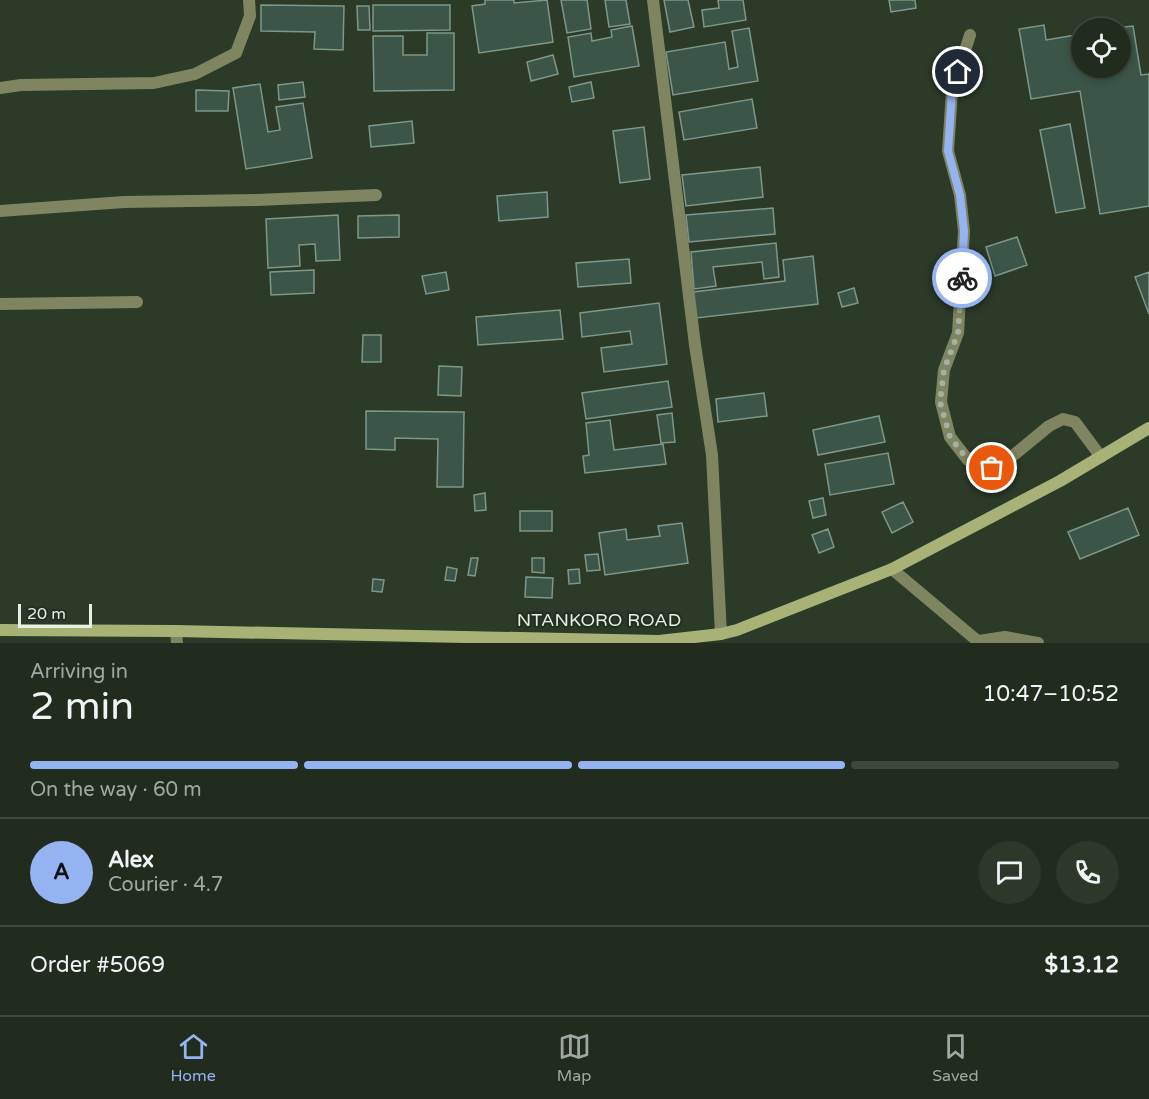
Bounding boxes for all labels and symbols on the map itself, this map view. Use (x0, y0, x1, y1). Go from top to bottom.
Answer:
pin (932, 46, 983, 97)
courier (932, 248, 992, 308)
pin (966, 442, 1017, 493)
scale bar (18, 601, 92, 628)
street label: NTANKORO ROAD (517, 609, 681, 631)

